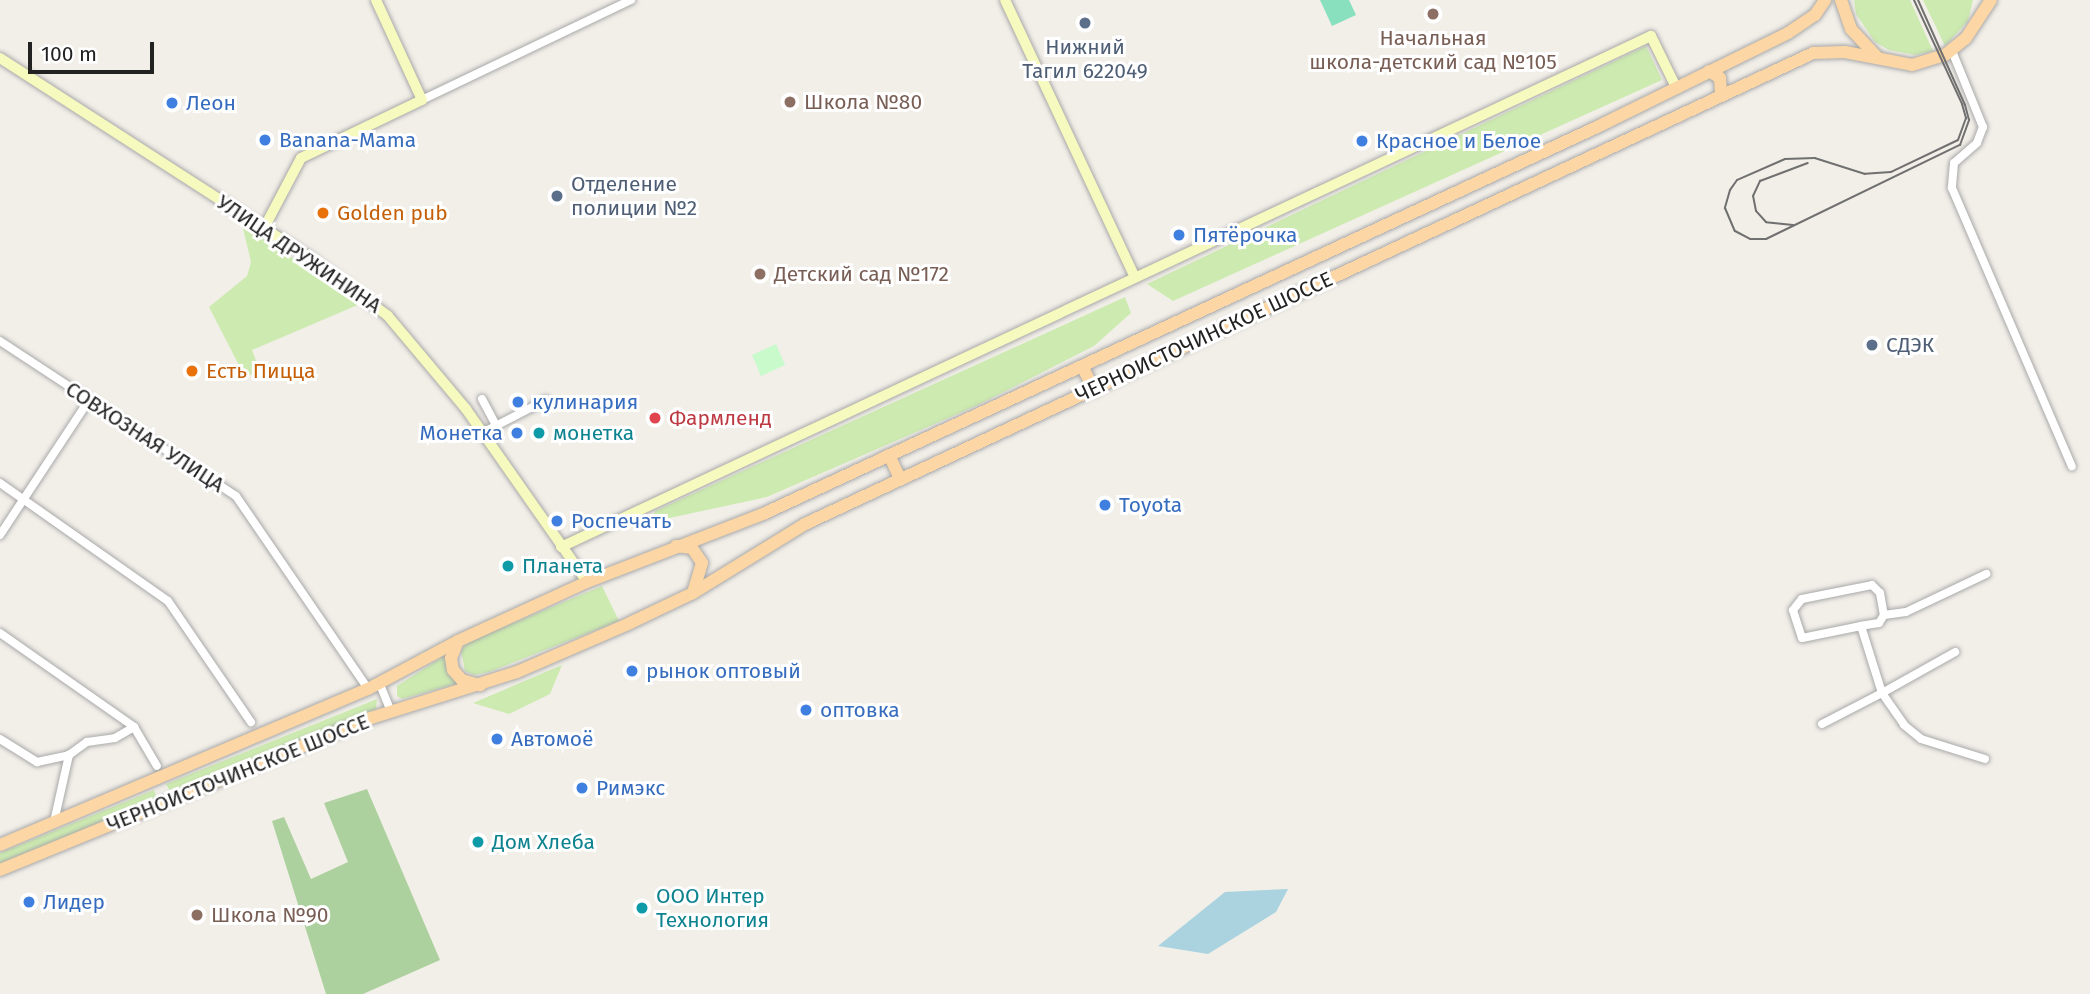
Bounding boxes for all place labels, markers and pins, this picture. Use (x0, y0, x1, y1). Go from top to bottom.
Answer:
marker: Начальная школа-детский сад №105 (1425, 6, 1441, 22)
marker: Нижний Тагил 622049 (1077, 15, 1093, 31)
place label: Начальная школа-детский сад №105 (1309, 25, 1557, 75)
place label: Нижний Тагил 622049 (1022, 34, 1148, 84)
place label: Школа №80 (804, 89, 922, 115)
place label: Леон (186, 90, 236, 116)
marker: Школа №80 (782, 94, 798, 110)
marker: Леон (164, 95, 180, 111)
place label: Banana-Mama (279, 127, 416, 153)
place label: Красное и Белое (1376, 128, 1541, 154)
marker: Banana-Mama (257, 132, 273, 148)
marker: Красное и Белое (1354, 133, 1370, 149)
place label: Отделение полиции №2 (571, 171, 697, 221)
marker: Отделение полиции №2 (549, 188, 565, 204)
place label: Golden pub (337, 200, 448, 226)
marker: Golden pub (315, 205, 331, 221)
place label: Пятёрочка (1193, 222, 1297, 248)
marker: Пятёрочка (1171, 227, 1187, 243)
place label: Детский сад №172 (774, 261, 949, 287)
marker: Детский сад №172 (752, 266, 768, 282)
place label: СДЭК (1886, 332, 1934, 358)
marker: СДЭК (1864, 337, 1880, 353)
place label: Есть Пицца (206, 358, 315, 384)
marker: Есть Пицца (184, 363, 200, 379)
place label: кулинария (532, 389, 638, 415)
marker: кулинария (510, 394, 526, 410)
place label: Фармленд (669, 405, 772, 431)
marker: Фармленд (647, 410, 663, 426)
place label: Монетка (420, 420, 503, 446)
place label: монетка (553, 420, 634, 446)
marker: Монетка (509, 425, 525, 441)
marker: монетка (531, 425, 547, 441)
place label: Toyota (1119, 492, 1182, 518)
marker: Toyota (1097, 497, 1113, 513)
place label: Роспечать (571, 508, 672, 534)
marker: Роспечать (549, 513, 565, 529)
place label: Планета (522, 553, 603, 579)
marker: Планета (500, 558, 516, 574)
place label: рынок оптовый (646, 658, 801, 684)
marker: рынок оптовый (624, 663, 640, 679)
place label: оптовка (820, 697, 900, 723)
marker: оптовка (798, 702, 814, 718)
place label: Автомоё (511, 726, 593, 752)
marker: Автомоё (489, 731, 505, 747)
place label: Римэкс (596, 775, 665, 801)
marker: Римэкс (574, 780, 590, 796)
place label: Дом Хлеба (492, 829, 595, 855)
marker: Дом Хлеба (470, 834, 486, 850)
place label: ООО Интер Технология (656, 883, 769, 933)
place label: Лидер (43, 889, 105, 915)
marker: Лидер (21, 894, 37, 910)
marker: ООО Интер Технология (634, 900, 650, 916)
place label: Школа №90 (211, 902, 329, 928)
marker: Школа №90 (189, 907, 205, 923)

